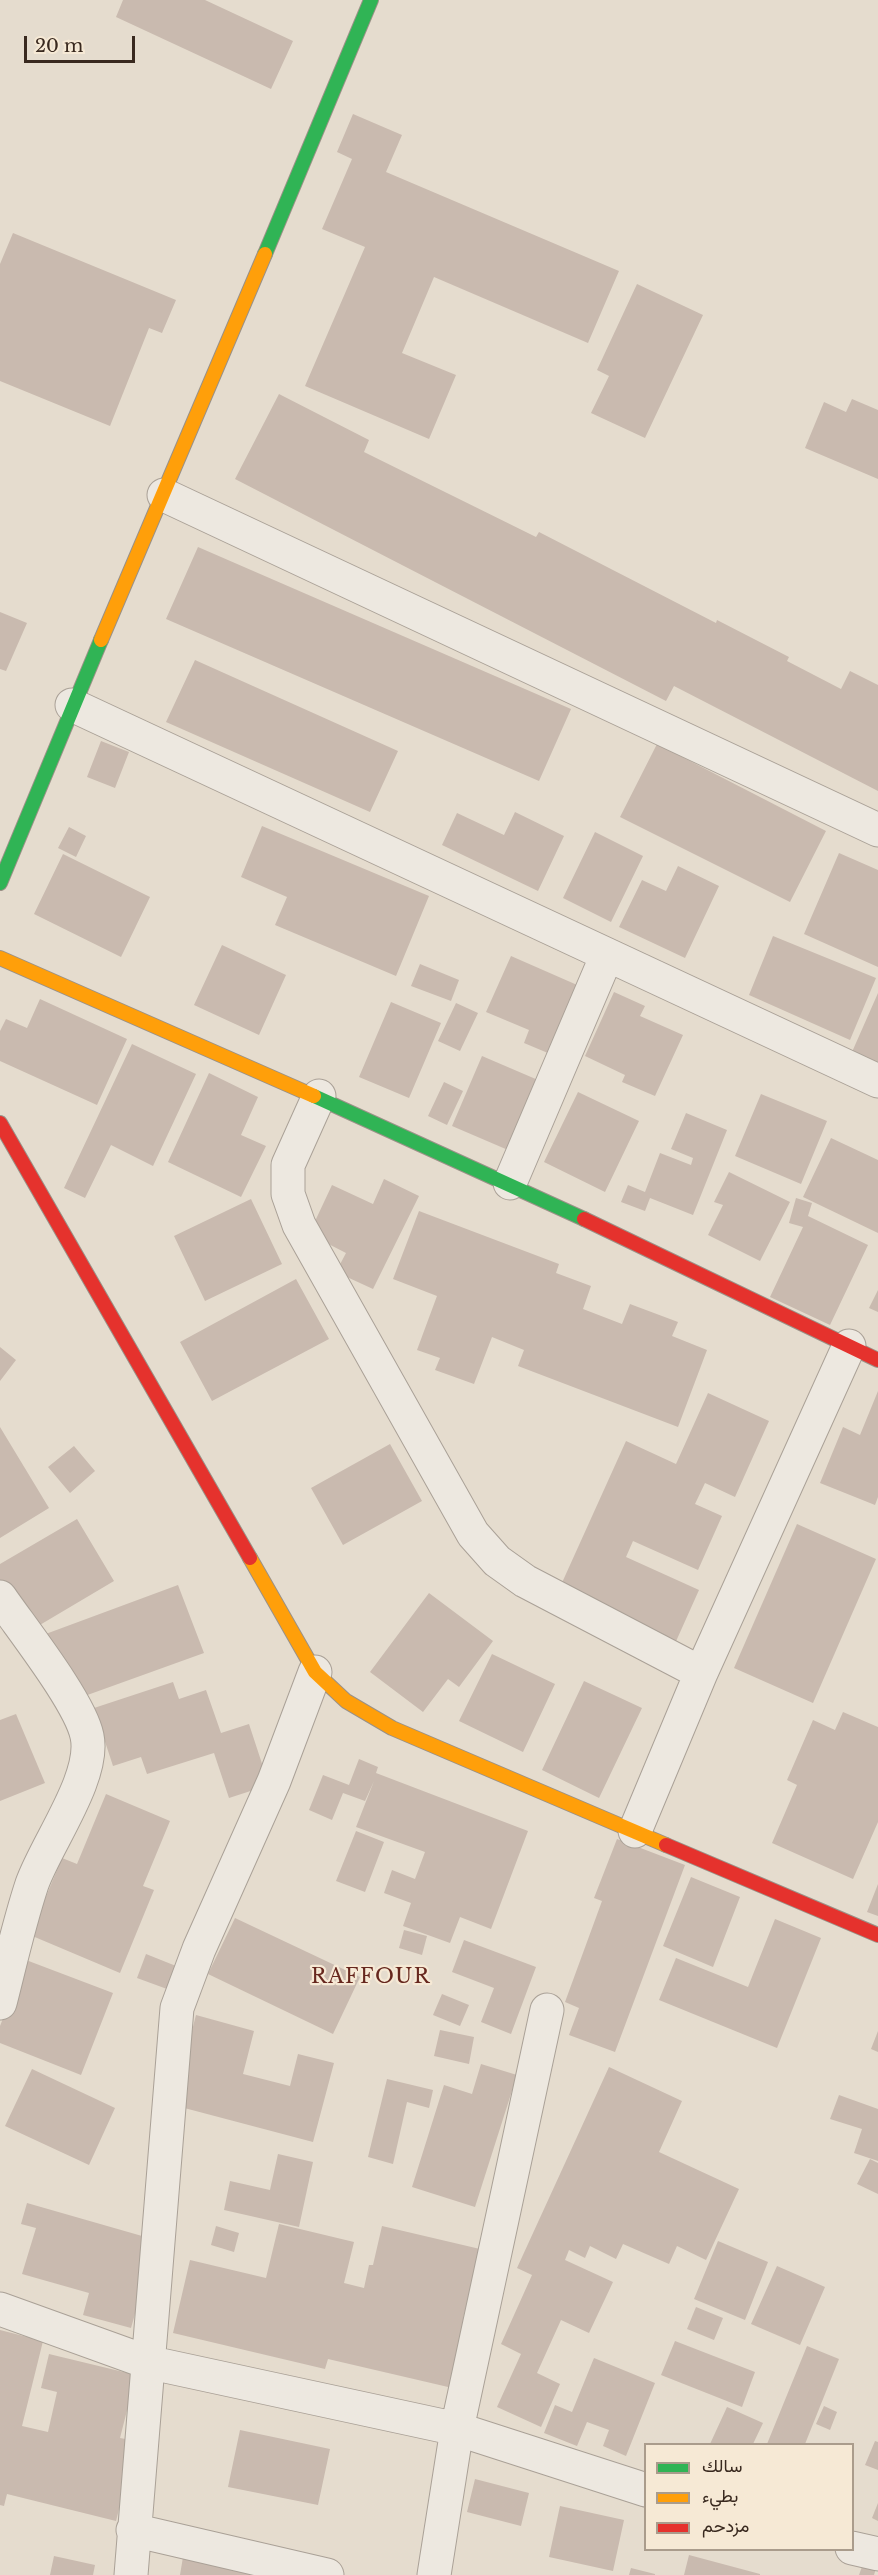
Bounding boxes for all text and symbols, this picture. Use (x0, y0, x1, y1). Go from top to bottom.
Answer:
scale bar (27, 24, 138, 62)
text: 20 m (35, 35, 83, 57)
district label: RAFFOUR (311, 1965, 431, 1989)
legend (644, 2443, 854, 2551)
text: سالك (702, 2455, 742, 2477)
text: بطيء (702, 2485, 738, 2507)
text: مزدحم (702, 2515, 749, 2537)

